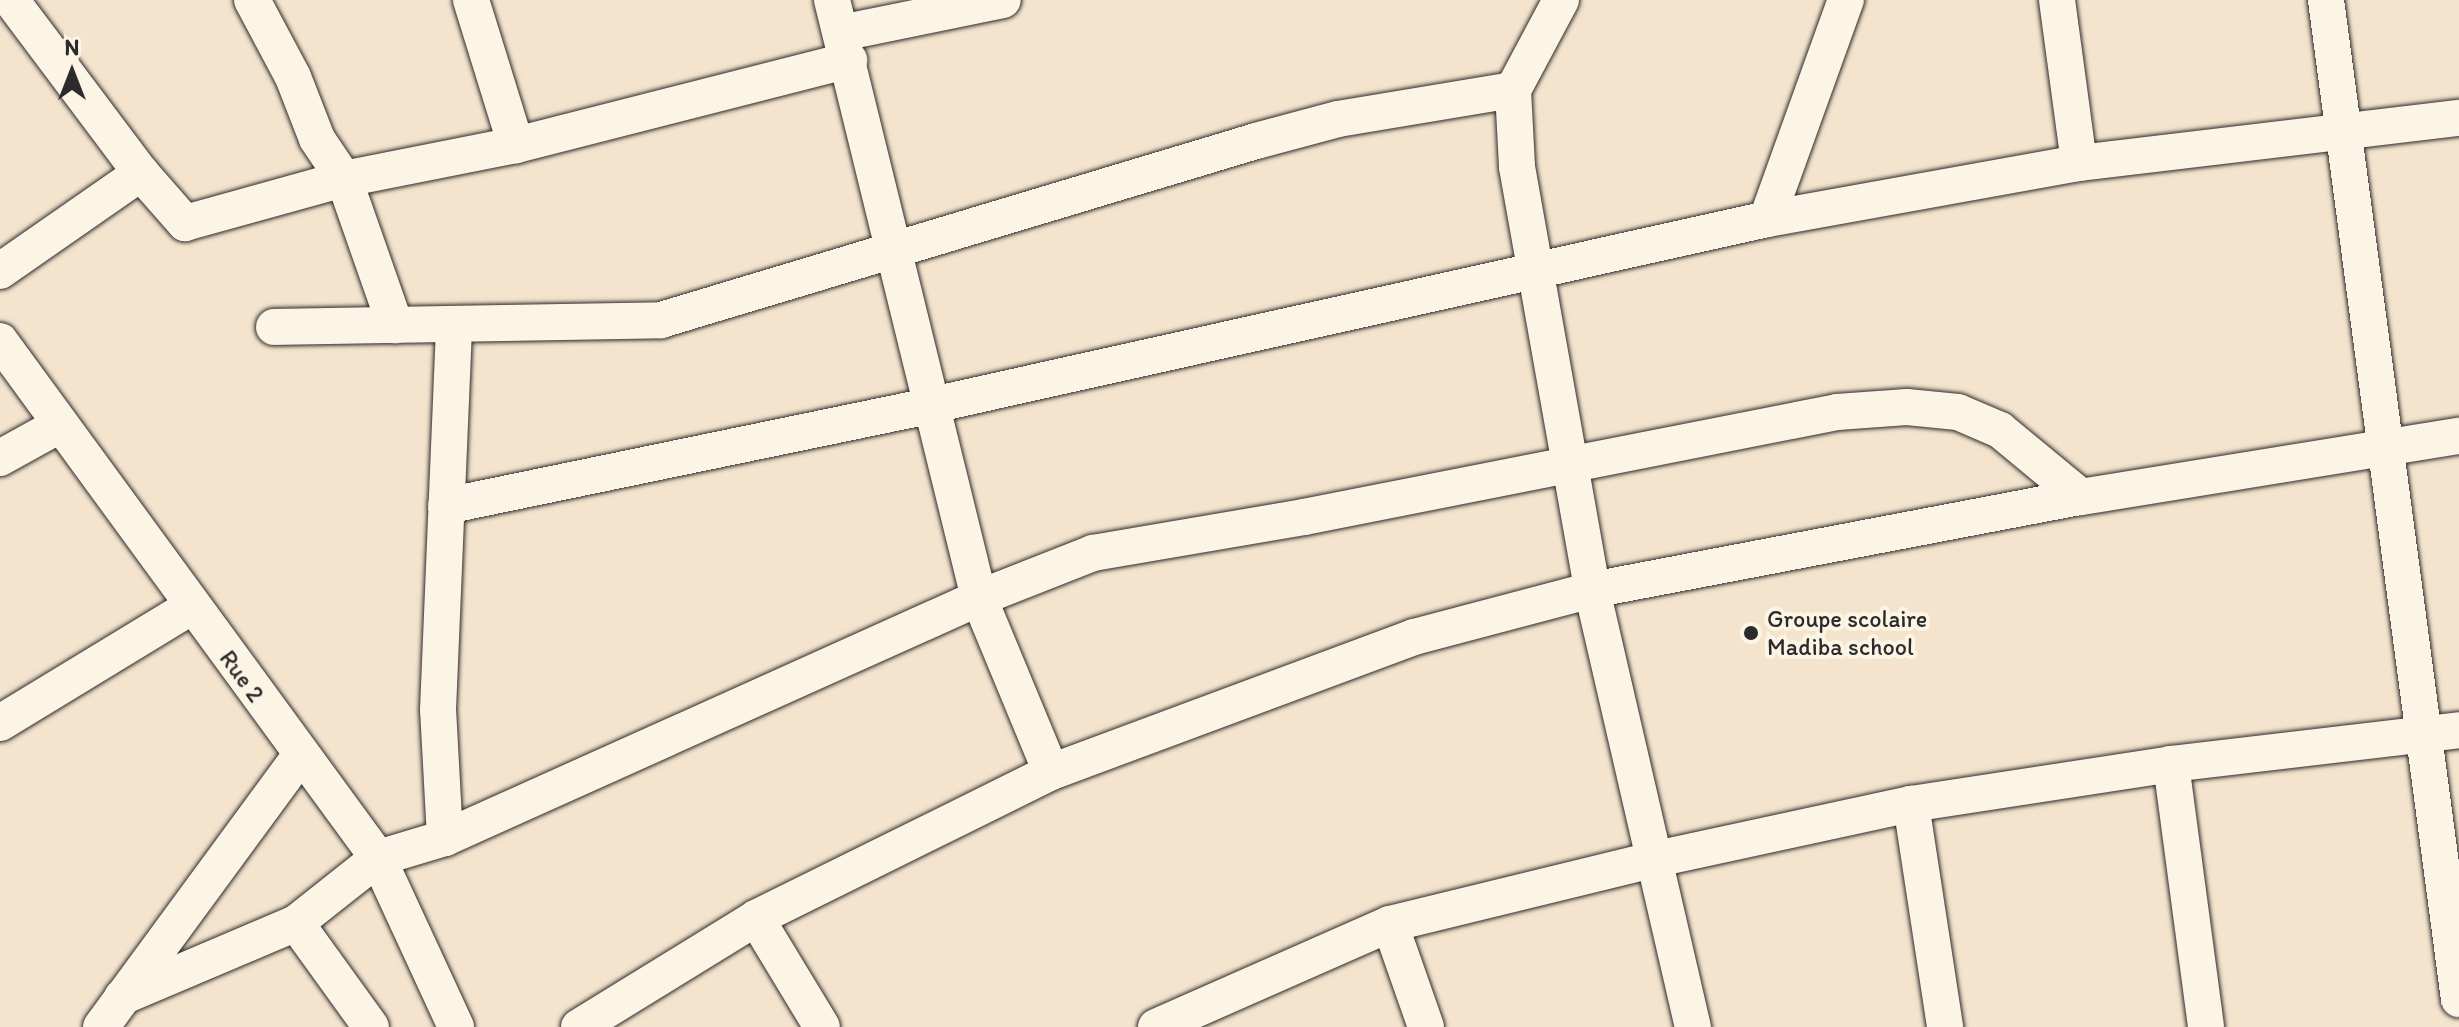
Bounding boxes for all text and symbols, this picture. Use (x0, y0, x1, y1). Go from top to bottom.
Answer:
north arrow (32, 32, 112, 112)
text: N (65, 34, 79, 61)
place label: Groupe scolaire Madiba school (1767, 605, 1927, 661)
marker: Groupe scolaire Madiba school (1742, 624, 1760, 642)
street label: Rue 2 (214, 644, 270, 708)

